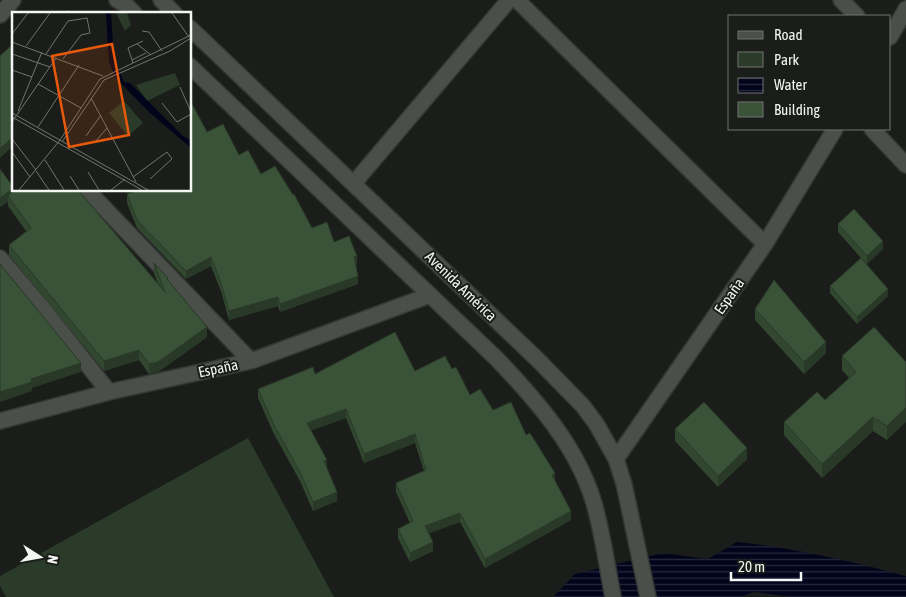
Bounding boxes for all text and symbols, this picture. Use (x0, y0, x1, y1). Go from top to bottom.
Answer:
inset map (12, 12, 191, 191)
legend (728, 15, 891, 130)
text: Road (774, 26, 803, 43)
text: Park (774, 51, 799, 68)
text: Water (774, 76, 807, 93)
text: Building (774, 101, 820, 118)
street label: Avenida América (422, 248, 500, 324)
street label: España (711, 275, 747, 317)
street label: España (197, 356, 239, 380)
north arrow (15, 532, 65, 582)
scale bar (731, 550, 801, 582)
text: N (44, 554, 61, 565)
text: 20 m (738, 558, 765, 575)

